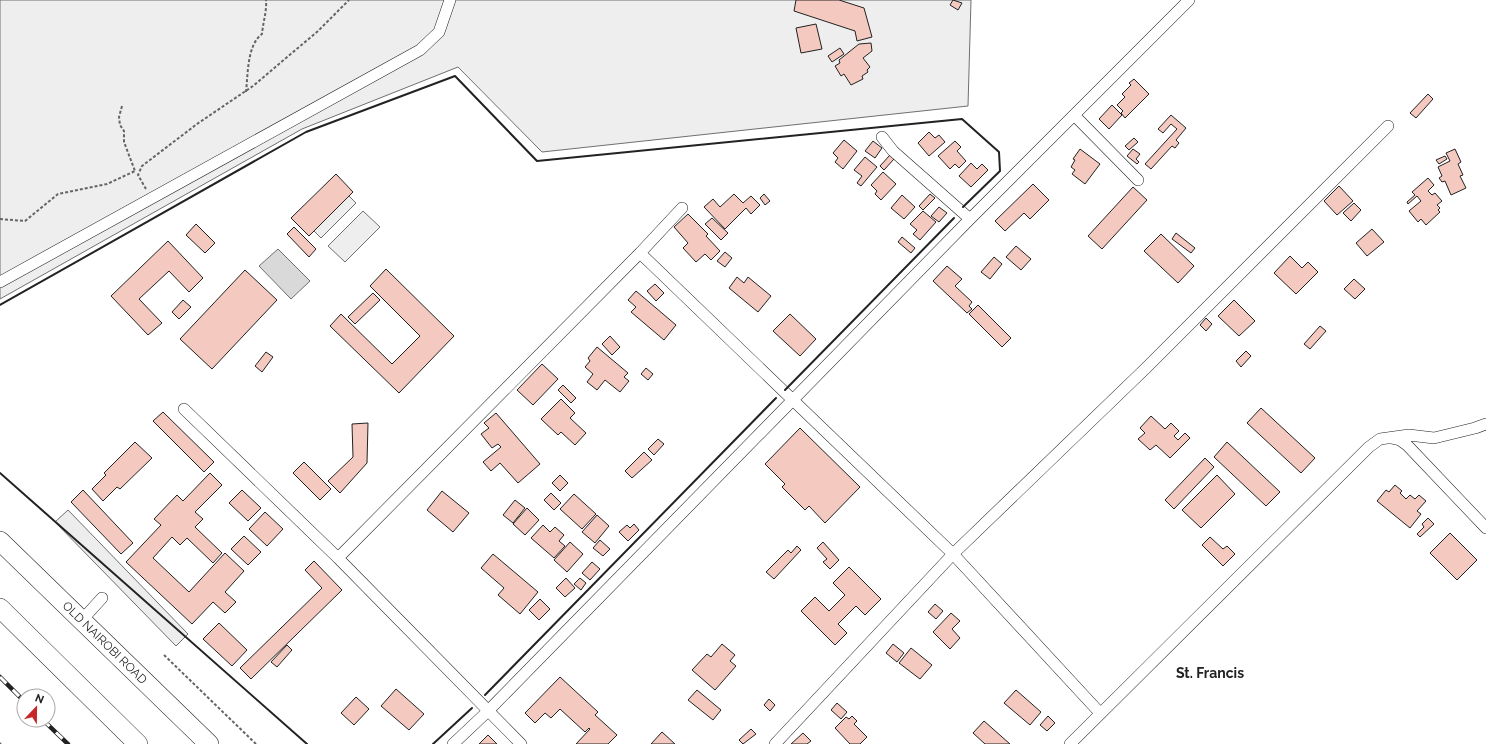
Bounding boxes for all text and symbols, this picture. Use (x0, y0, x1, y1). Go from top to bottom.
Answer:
street label: OLD NAIROBI ROAD (60, 599, 150, 687)
district label: St. Francis (1176, 665, 1244, 681)
north arrow (16, 688, 56, 728)
text: N (33, 692, 46, 707)

